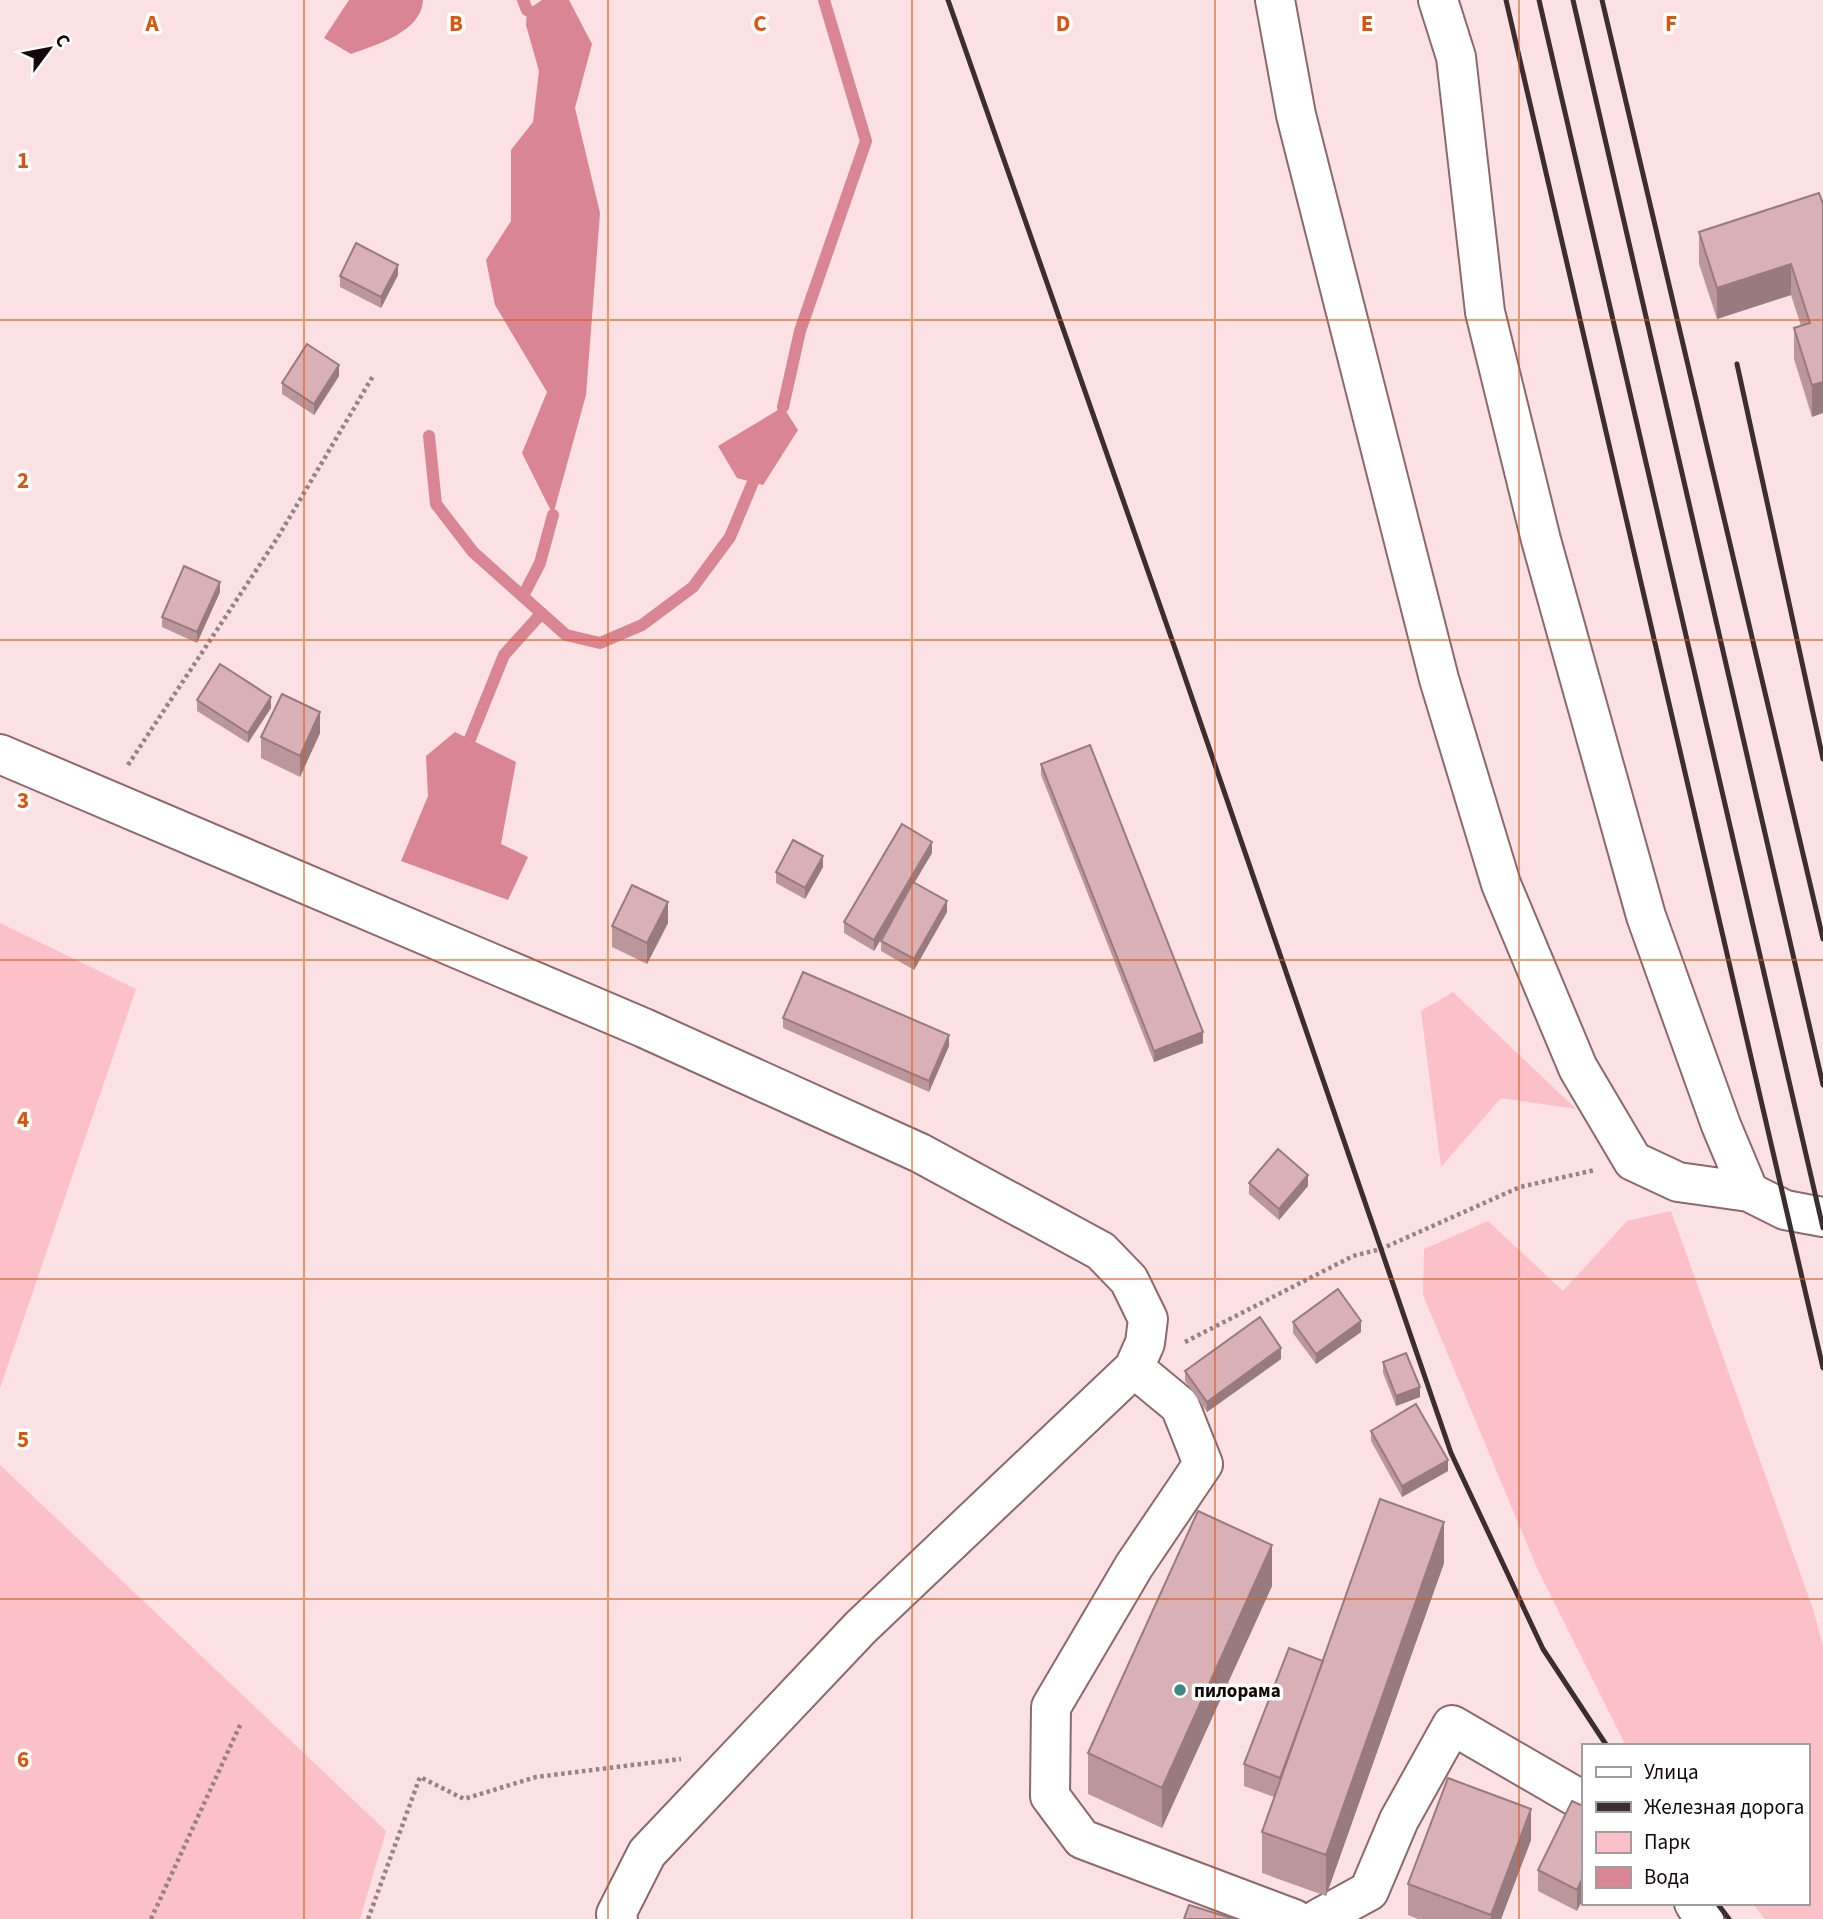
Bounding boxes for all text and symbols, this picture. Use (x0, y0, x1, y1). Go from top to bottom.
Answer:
text: A (144, 7, 159, 40)
text: B (449, 7, 463, 40)
text: C (753, 7, 767, 40)
text: D (1056, 7, 1070, 40)
text: E (1361, 7, 1373, 40)
text: F (1665, 7, 1677, 40)
north arrow (14, 14, 84, 84)
text: С (48, 29, 77, 53)
text: 1 (17, 144, 29, 177)
text: 2 (17, 464, 29, 497)
text: 3 (17, 784, 29, 817)
text: 4 (17, 1103, 29, 1136)
text: 5 (17, 1423, 29, 1456)
place label: пилорама (1194, 1678, 1281, 1705)
marker: пилорама (1172, 1682, 1188, 1698)
text: 6 (17, 1743, 29, 1776)
legend (1582, 1744, 1809, 1905)
text: Улица (1644, 1757, 1699, 1787)
text: Железная дорога (1644, 1792, 1804, 1822)
text: Парк (1644, 1827, 1691, 1857)
text: Вода (1644, 1862, 1690, 1892)

